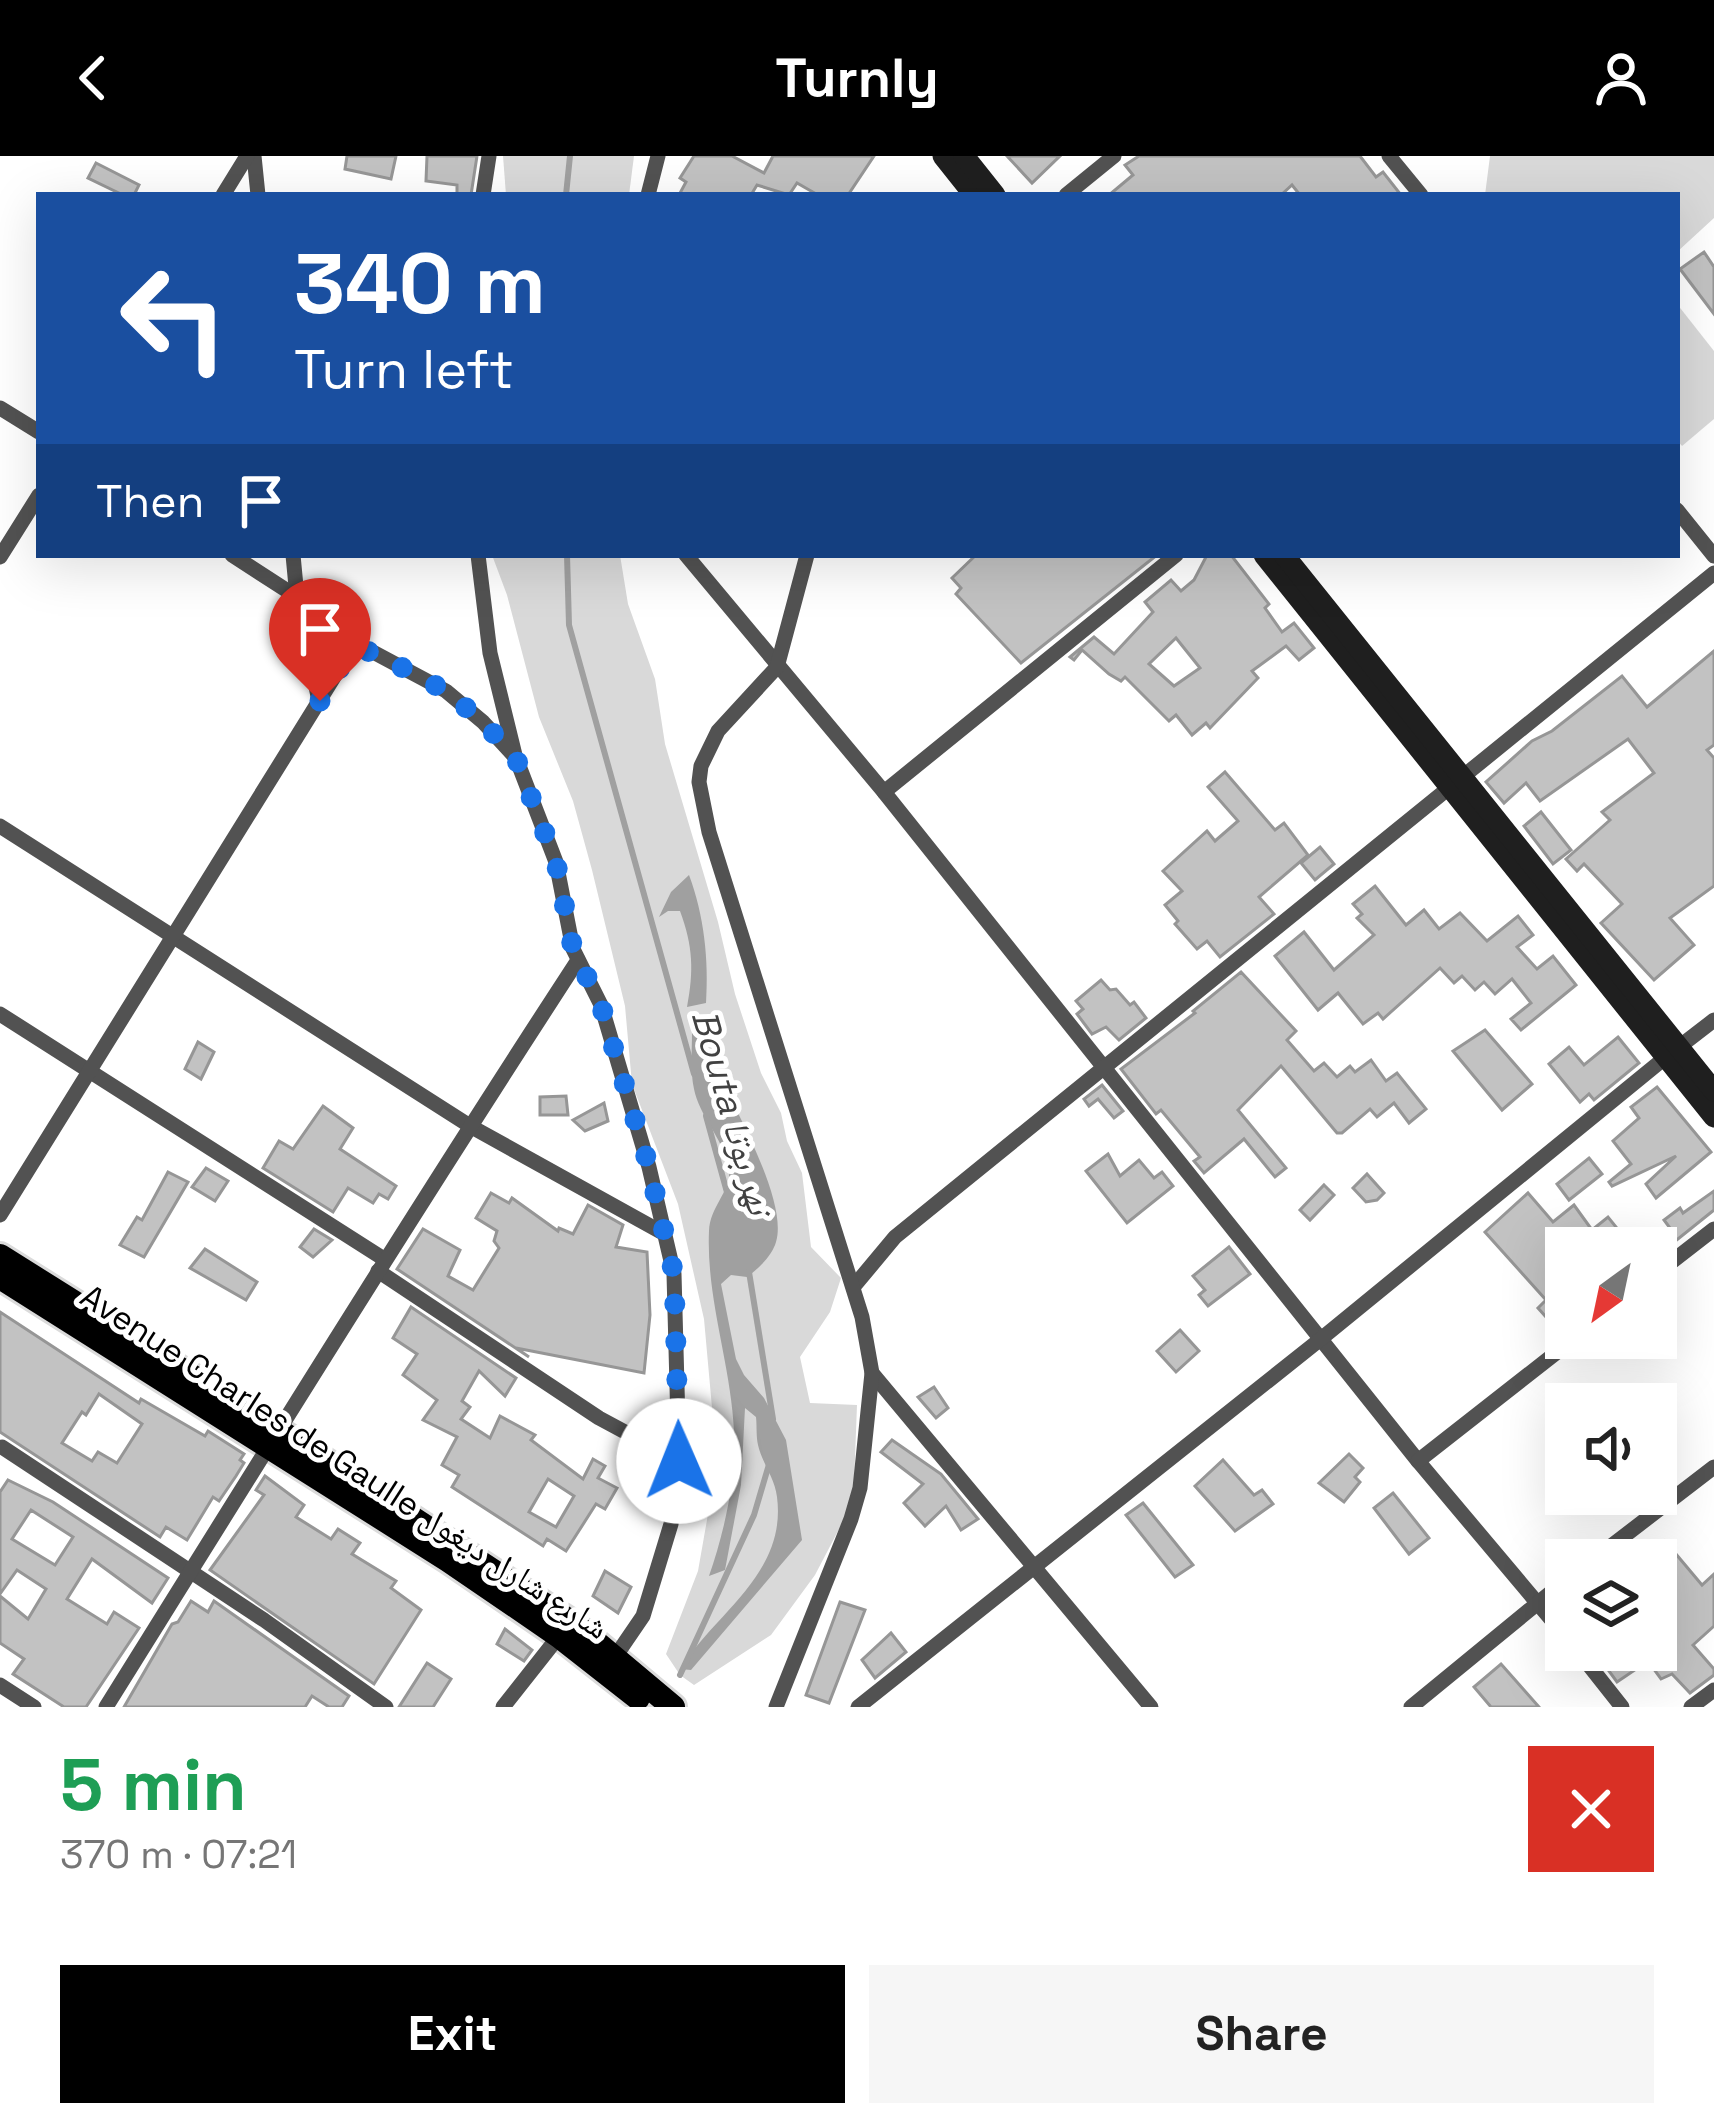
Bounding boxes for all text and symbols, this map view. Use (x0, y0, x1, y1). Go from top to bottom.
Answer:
text: Turnly (775, 44, 939, 113)
icon: back (60, 45, 126, 111)
icon: person (1588, 45, 1654, 111)
text: 340 m (294, 230, 546, 338)
icon: left (96, 240, 252, 396)
text: Turn left (294, 335, 514, 404)
icon: arrive (228, 468, 294, 534)
text: Then (96, 473, 204, 530)
pin (269, 578, 371, 701)
icon: arrive (287, 596, 353, 662)
water label: Bouta نهر بوتا (681, 1005, 785, 1225)
north arrow (1545, 1227, 1677, 1359)
map controls (1545, 1227, 1677, 1671)
street label: Avenue Charles de Gaulle شارع شارل ديغول (73, 1275, 616, 1649)
button: sound (1545, 1383, 1677, 1515)
position arrow (616, 1398, 742, 1524)
button: layers (1545, 1539, 1677, 1671)
text: 5 min (60, 1739, 246, 1831)
button: close (1528, 1746, 1654, 1872)
text: 370 m · 07:21 (60, 1830, 297, 1879)
button: Exit (60, 1965, 845, 2103)
button: Share (869, 1965, 1654, 2103)

